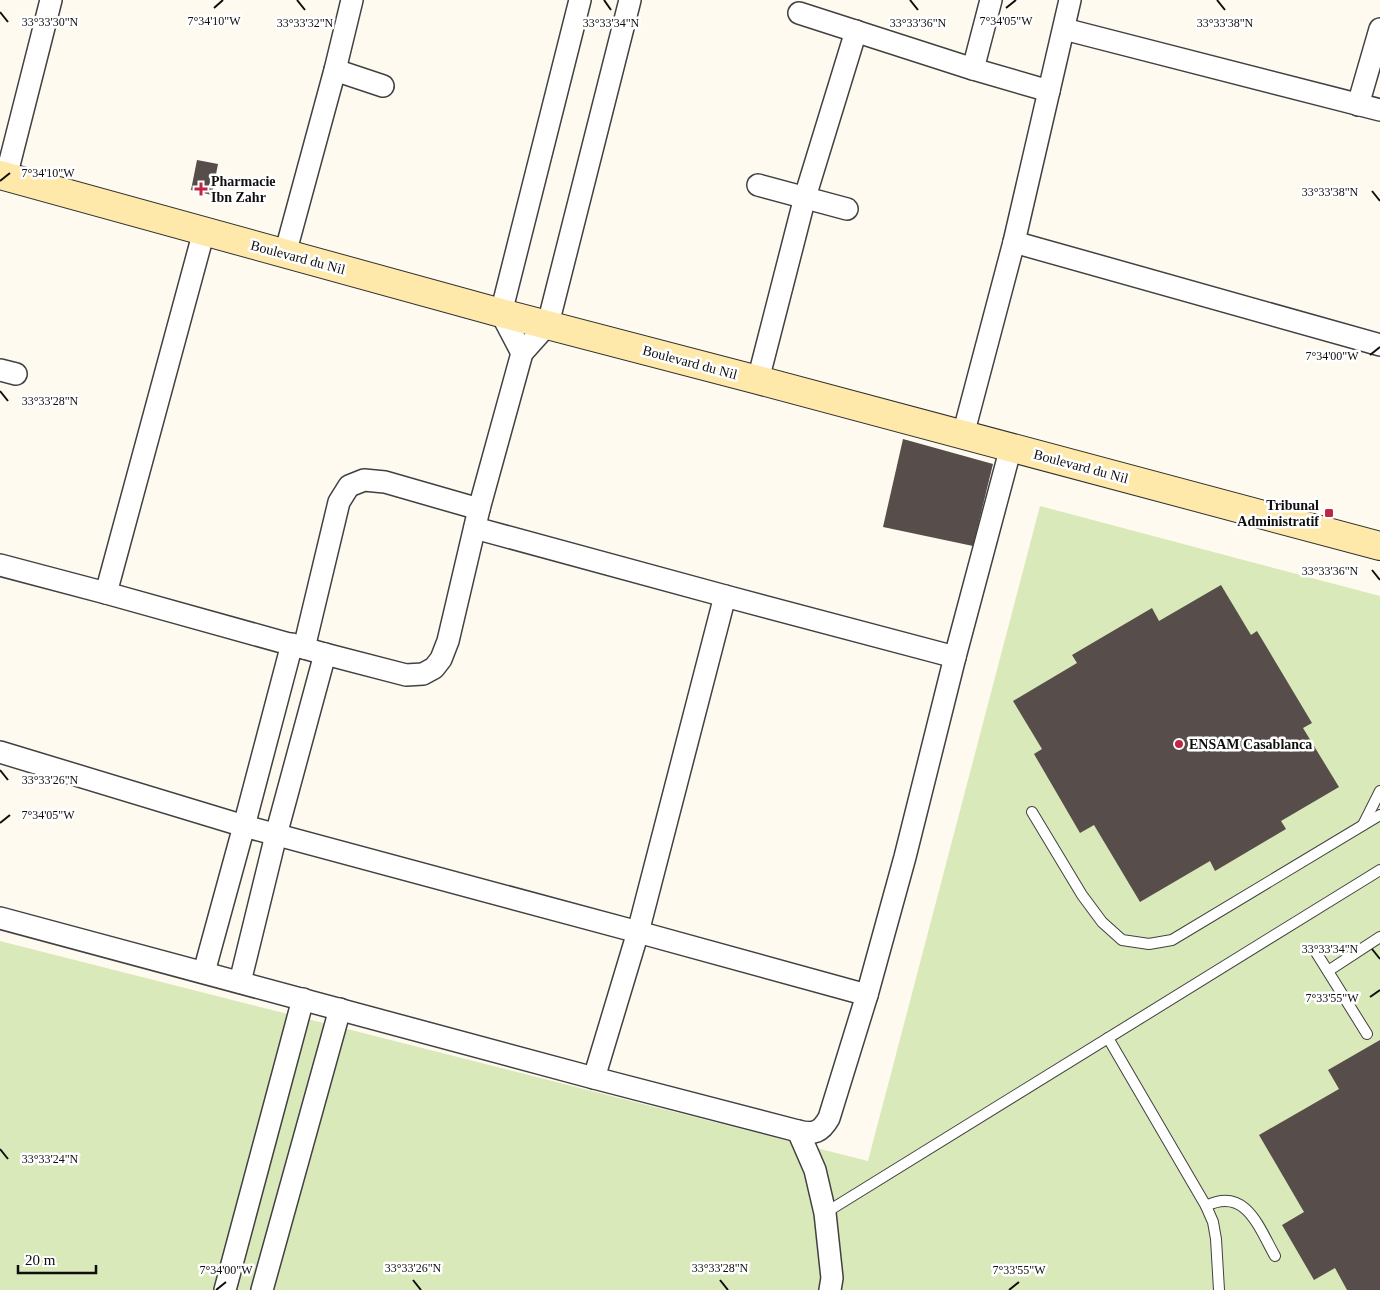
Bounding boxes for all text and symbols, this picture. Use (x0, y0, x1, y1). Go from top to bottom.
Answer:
text: 7°34'10"W (187, 14, 241, 28)
text: 7°34'05"W (979, 14, 1033, 28)
text: 33°33'30"N (22, 15, 79, 29)
text: 33°33'32"N (277, 16, 334, 30)
text: 33°33'34"N (583, 16, 640, 30)
text: 33°33'36"N (890, 16, 947, 30)
text: 33°33'38"N (1197, 16, 1254, 30)
text: 7°34'10"W (21, 166, 75, 180)
place label: Pharmacie Ibn Zahr (211, 174, 276, 205)
marker: Pharmacie Ibn Zahr (195, 183, 207, 195)
text: 33°33'38"N (1302, 185, 1359, 199)
street label: Boulevard du Nil (249, 238, 347, 277)
street label: Boulevard du Nil (641, 343, 739, 382)
text: 7°34'00"W (1305, 349, 1359, 363)
text: 33°33'28"N (22, 394, 79, 408)
street label: Boulevard du Nil (1032, 447, 1130, 486)
place label: Tribunal Administratif (1237, 498, 1319, 529)
marker: Tribunal Administratif (1323, 507, 1335, 519)
text: 33°33'36"N (1302, 564, 1359, 578)
place label: ENSAM Casablanca (1189, 737, 1312, 752)
marker: ENSAM Casablanca (1173, 738, 1185, 750)
text: 33°33'26"N (22, 773, 79, 787)
text: 7°34'05"W (21, 808, 75, 822)
text: 33°33'34"N (1302, 942, 1359, 956)
text: 7°33'55"W (1305, 991, 1359, 1005)
text: 33°33'24"N (22, 1152, 79, 1166)
scale bar (18, 1242, 95, 1274)
text: 20 m (25, 1252, 56, 1268)
text: 33°33'26"N (385, 1261, 442, 1275)
text: 33°33'28"N (692, 1261, 749, 1275)
text: 7°34'00"W (199, 1263, 253, 1277)
text: 7°33'55"W (992, 1263, 1046, 1277)

